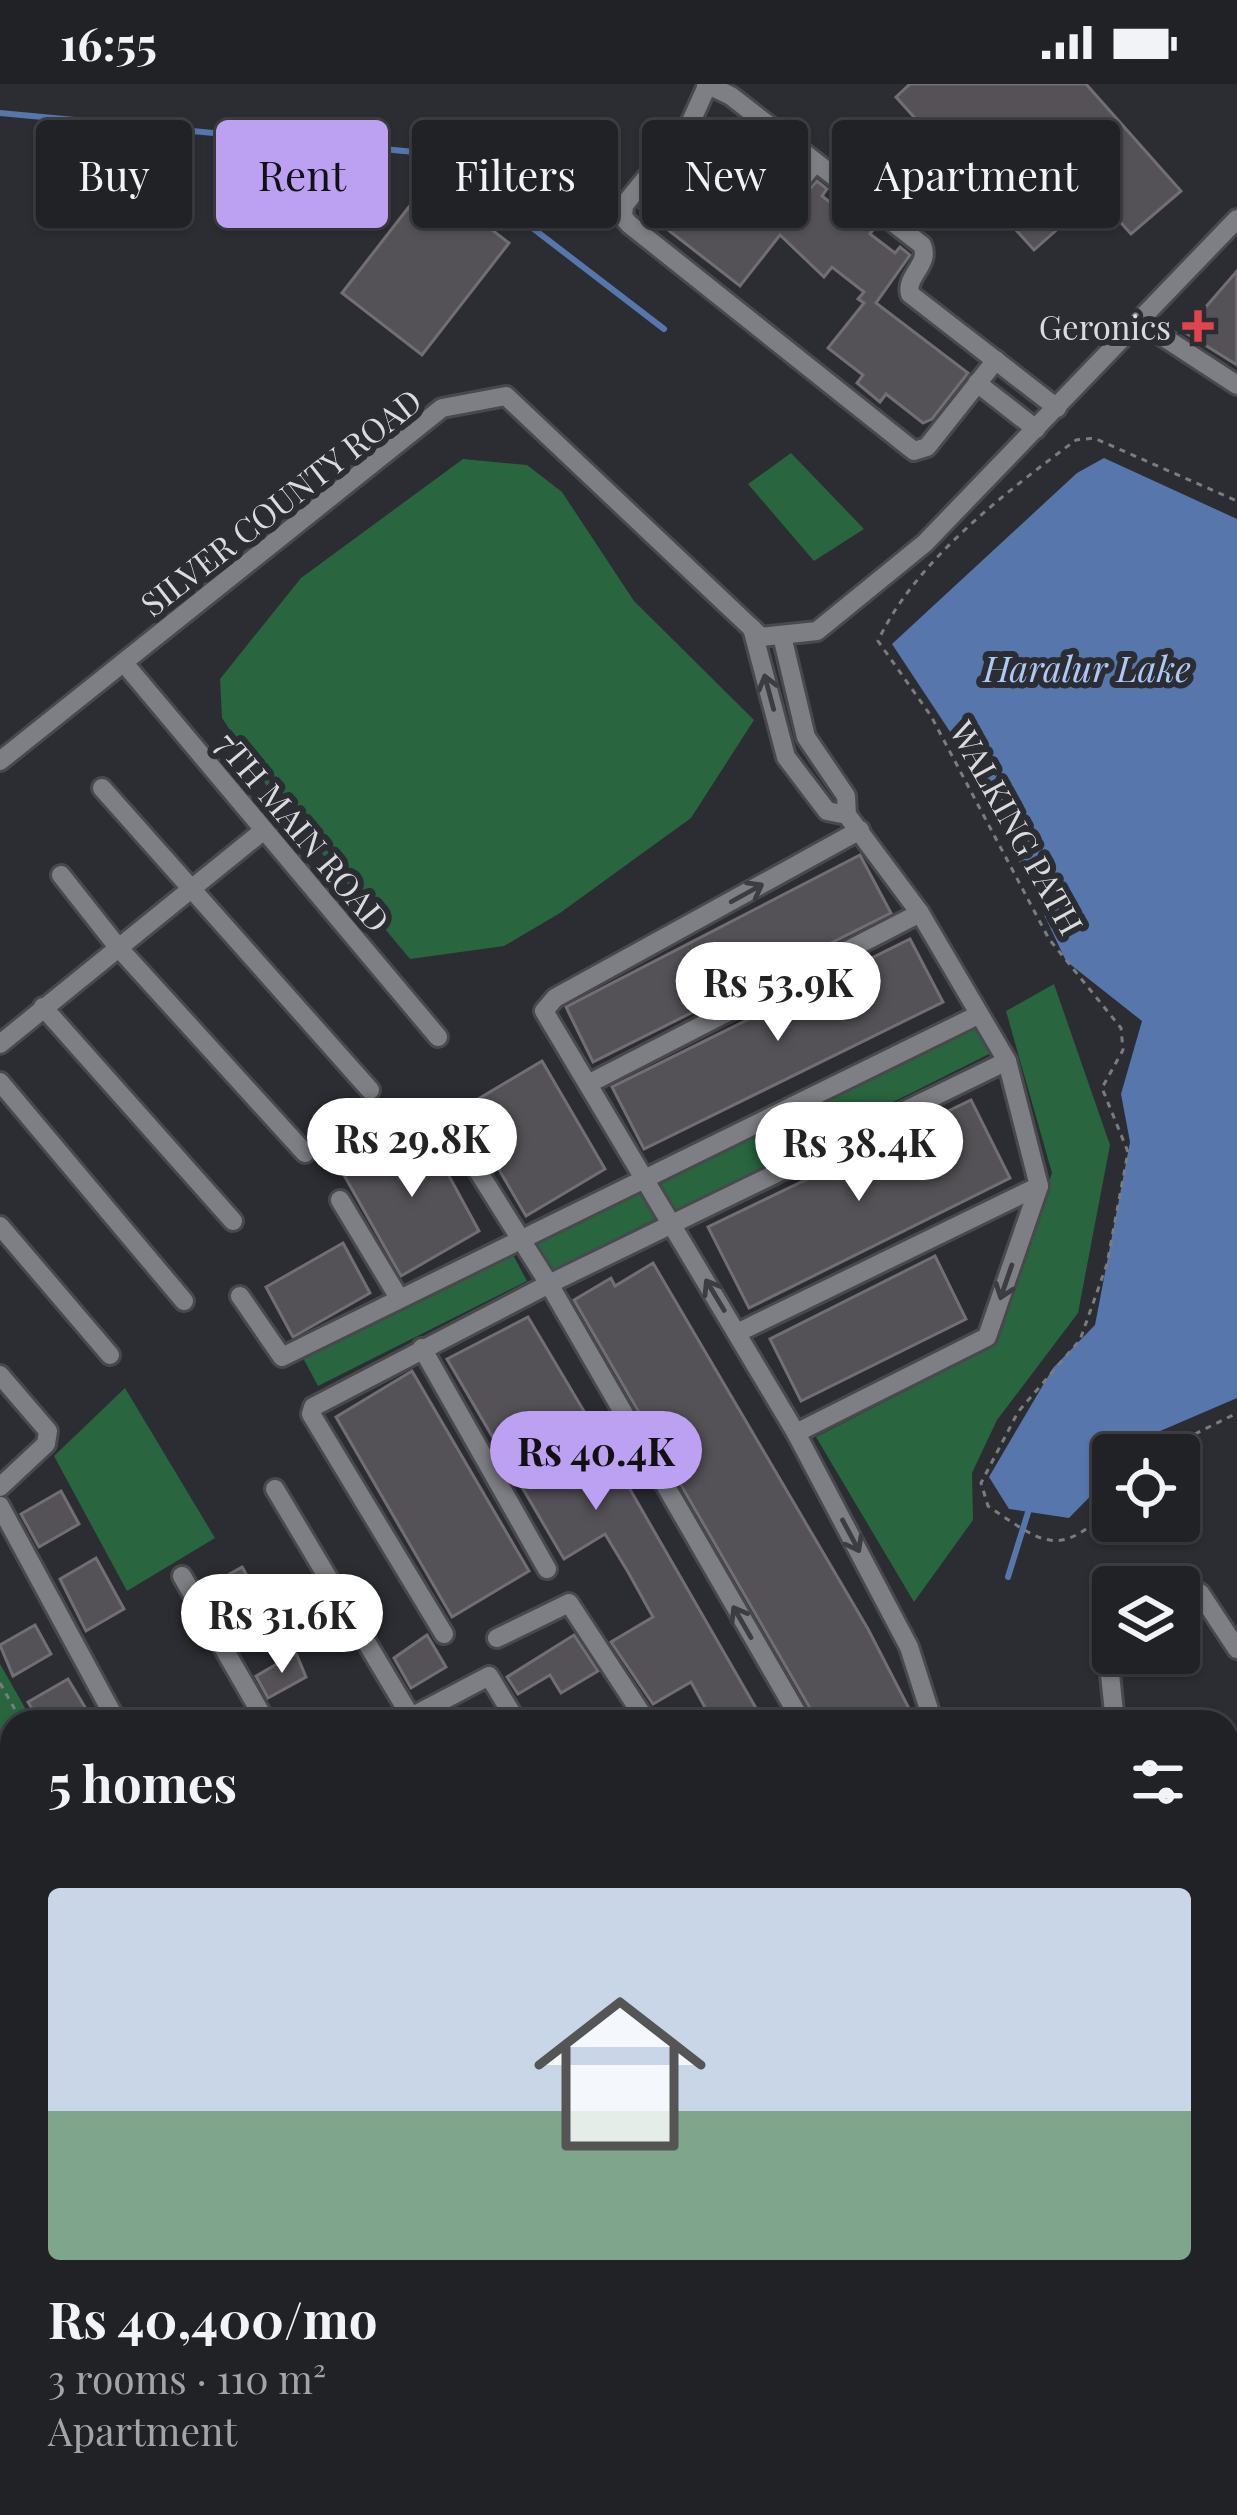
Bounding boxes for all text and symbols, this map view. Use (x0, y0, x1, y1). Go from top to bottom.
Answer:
text: 16:55 (60, 12, 157, 72)
chip: Buy (36, 120, 192, 228)
chip: Rent (216, 120, 388, 228)
chip: Filters (412, 120, 618, 228)
chip: New (642, 120, 808, 228)
chip: Apartment (832, 120, 1120, 228)
place label: Geronics (1039, 304, 1171, 348)
marker: Geronics (1182, 310, 1214, 342)
street label: SILVER COUNTY ROAD (130, 377, 430, 625)
water label: Haralur Lake (981, 643, 1191, 691)
one-way arrow (756, 674, 778, 712)
street label: WALKING PATH (941, 712, 1095, 941)
street label: 7TH MAIN ROAD (207, 722, 401, 940)
one-way arrow (728, 880, 763, 904)
pin: Rs 53.9K (654, 942, 902, 1044)
text: Rs 53.9K (703, 955, 853, 1007)
pin: Rs 29.8K (288, 1098, 536, 1200)
pin: Rs 38.4K (735, 1102, 983, 1204)
text: Rs 29.8K (334, 1111, 490, 1163)
text: Rs 38.4K (782, 1115, 936, 1167)
one-way arrow (994, 1263, 1015, 1300)
one-way arrow (702, 1278, 726, 1313)
pin: Rs 40.4K (472, 1411, 720, 1513)
text: Rs 40.4K (517, 1424, 675, 1476)
map controls (1092, 1434, 1200, 1674)
button: locate (1092, 1434, 1200, 1542)
one-way arrow (840, 1518, 863, 1553)
button: layers (1092, 1566, 1200, 1674)
pin: Rs 31.6K (158, 1574, 406, 1676)
text: Rs 31.6K (208, 1587, 356, 1639)
one-way arrow (729, 1605, 753, 1640)
text: 5 homes (48, 1748, 237, 1816)
icon: filters (1125, 1749, 1191, 1815)
icon: home (512, 1966, 728, 2182)
text: Rs 40,400/mo (48, 2284, 378, 2352)
text: 3 rooms · 110 m² (48, 2352, 326, 2404)
text: Apartment (48, 2404, 237, 2456)

